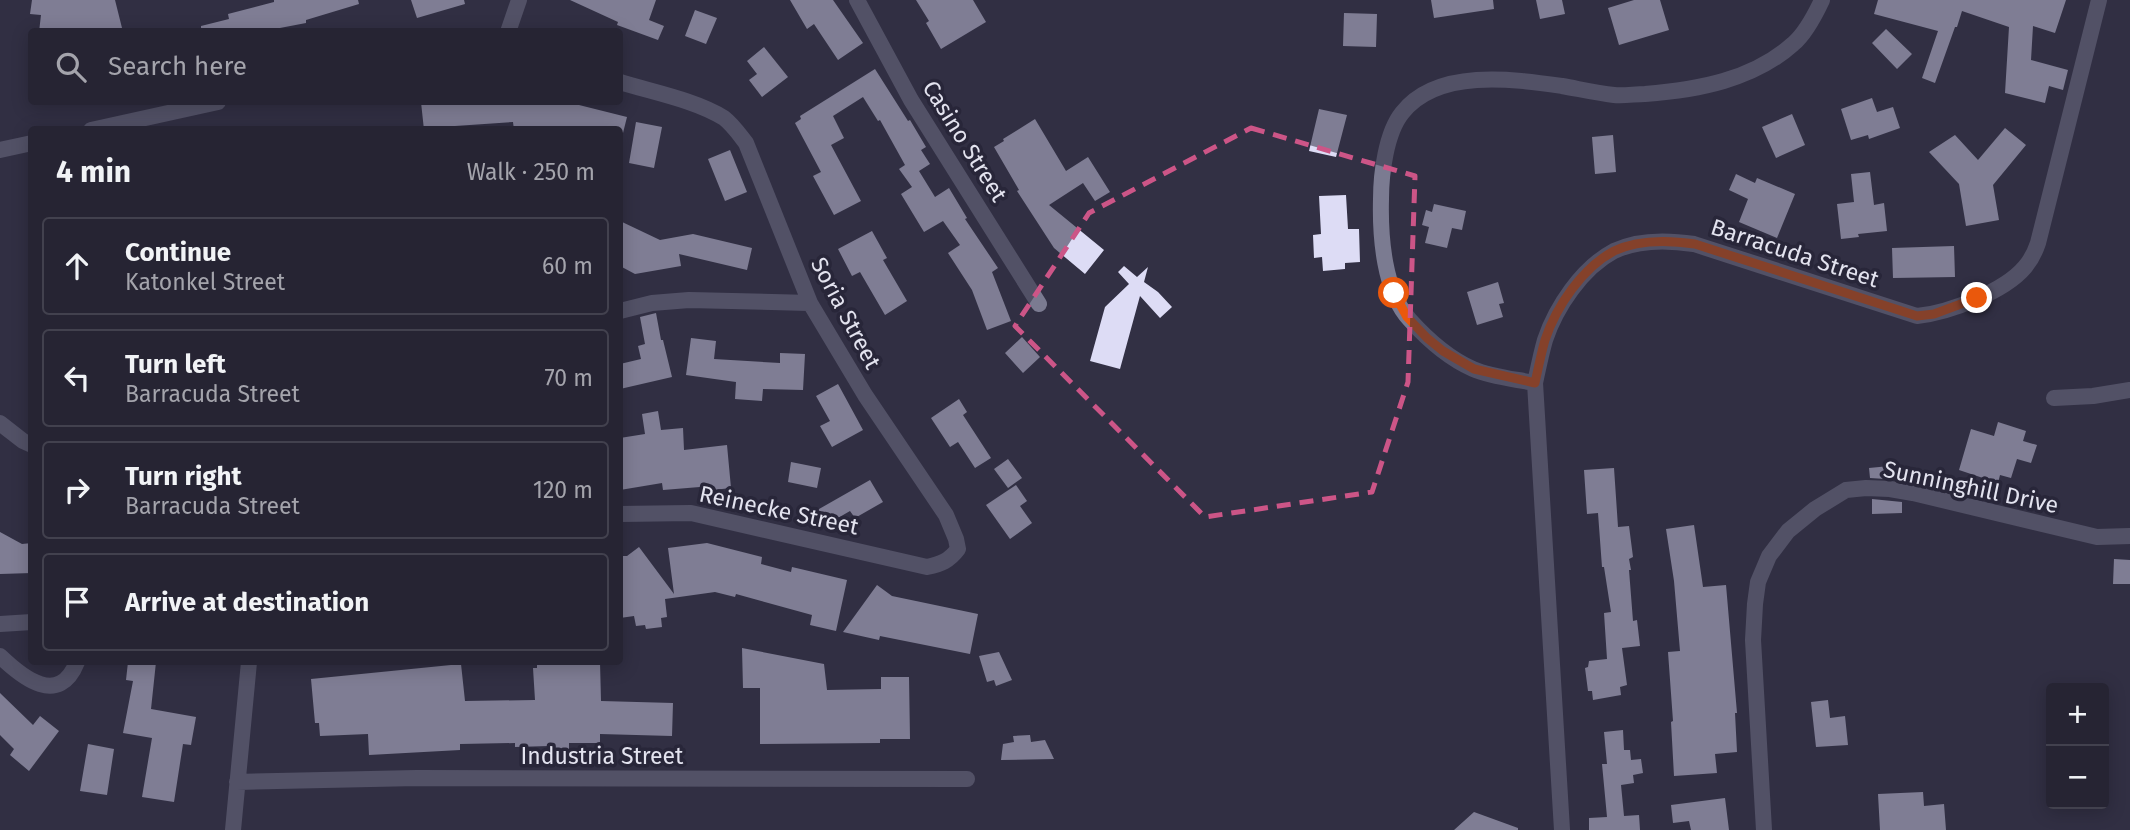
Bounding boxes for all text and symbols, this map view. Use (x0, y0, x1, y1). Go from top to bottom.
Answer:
search box (28, 28, 623, 105)
icon: search (52, 48, 90, 86)
text: Search here (108, 51, 247, 82)
street label: Casino Street (917, 75, 1014, 207)
text: 4 min (56, 154, 131, 190)
text: Walk · 250 m (467, 158, 595, 186)
street label: Barracuda Street (1708, 213, 1883, 294)
text: Continue (125, 237, 231, 268)
icon: ahead (58, 247, 96, 285)
text: 60 m (542, 252, 593, 280)
street label: Soria Street (805, 252, 887, 374)
text: Katonkel Street (125, 268, 285, 296)
route start (1378, 277, 1409, 308)
route end (1961, 282, 1992, 313)
text: Turn left (125, 349, 226, 380)
icon: left (58, 359, 96, 397)
text: 70 m (544, 364, 593, 392)
text: Barracuda Street (125, 380, 300, 408)
street label: Sunninghill Drive (1881, 455, 2061, 519)
text: Turn right (125, 461, 242, 492)
icon: right (58, 471, 96, 509)
text: 120 m (533, 476, 593, 504)
street label: Reinecke Street (697, 479, 862, 541)
text: Barracuda Street (125, 492, 300, 520)
icon: arrive (58, 583, 96, 621)
text: Arrive at destination (125, 587, 369, 618)
map controls (2046, 683, 2109, 809)
button: + (2046, 683, 2109, 746)
street label: Industria Street (521, 742, 684, 770)
button: − (2046, 746, 2109, 809)

